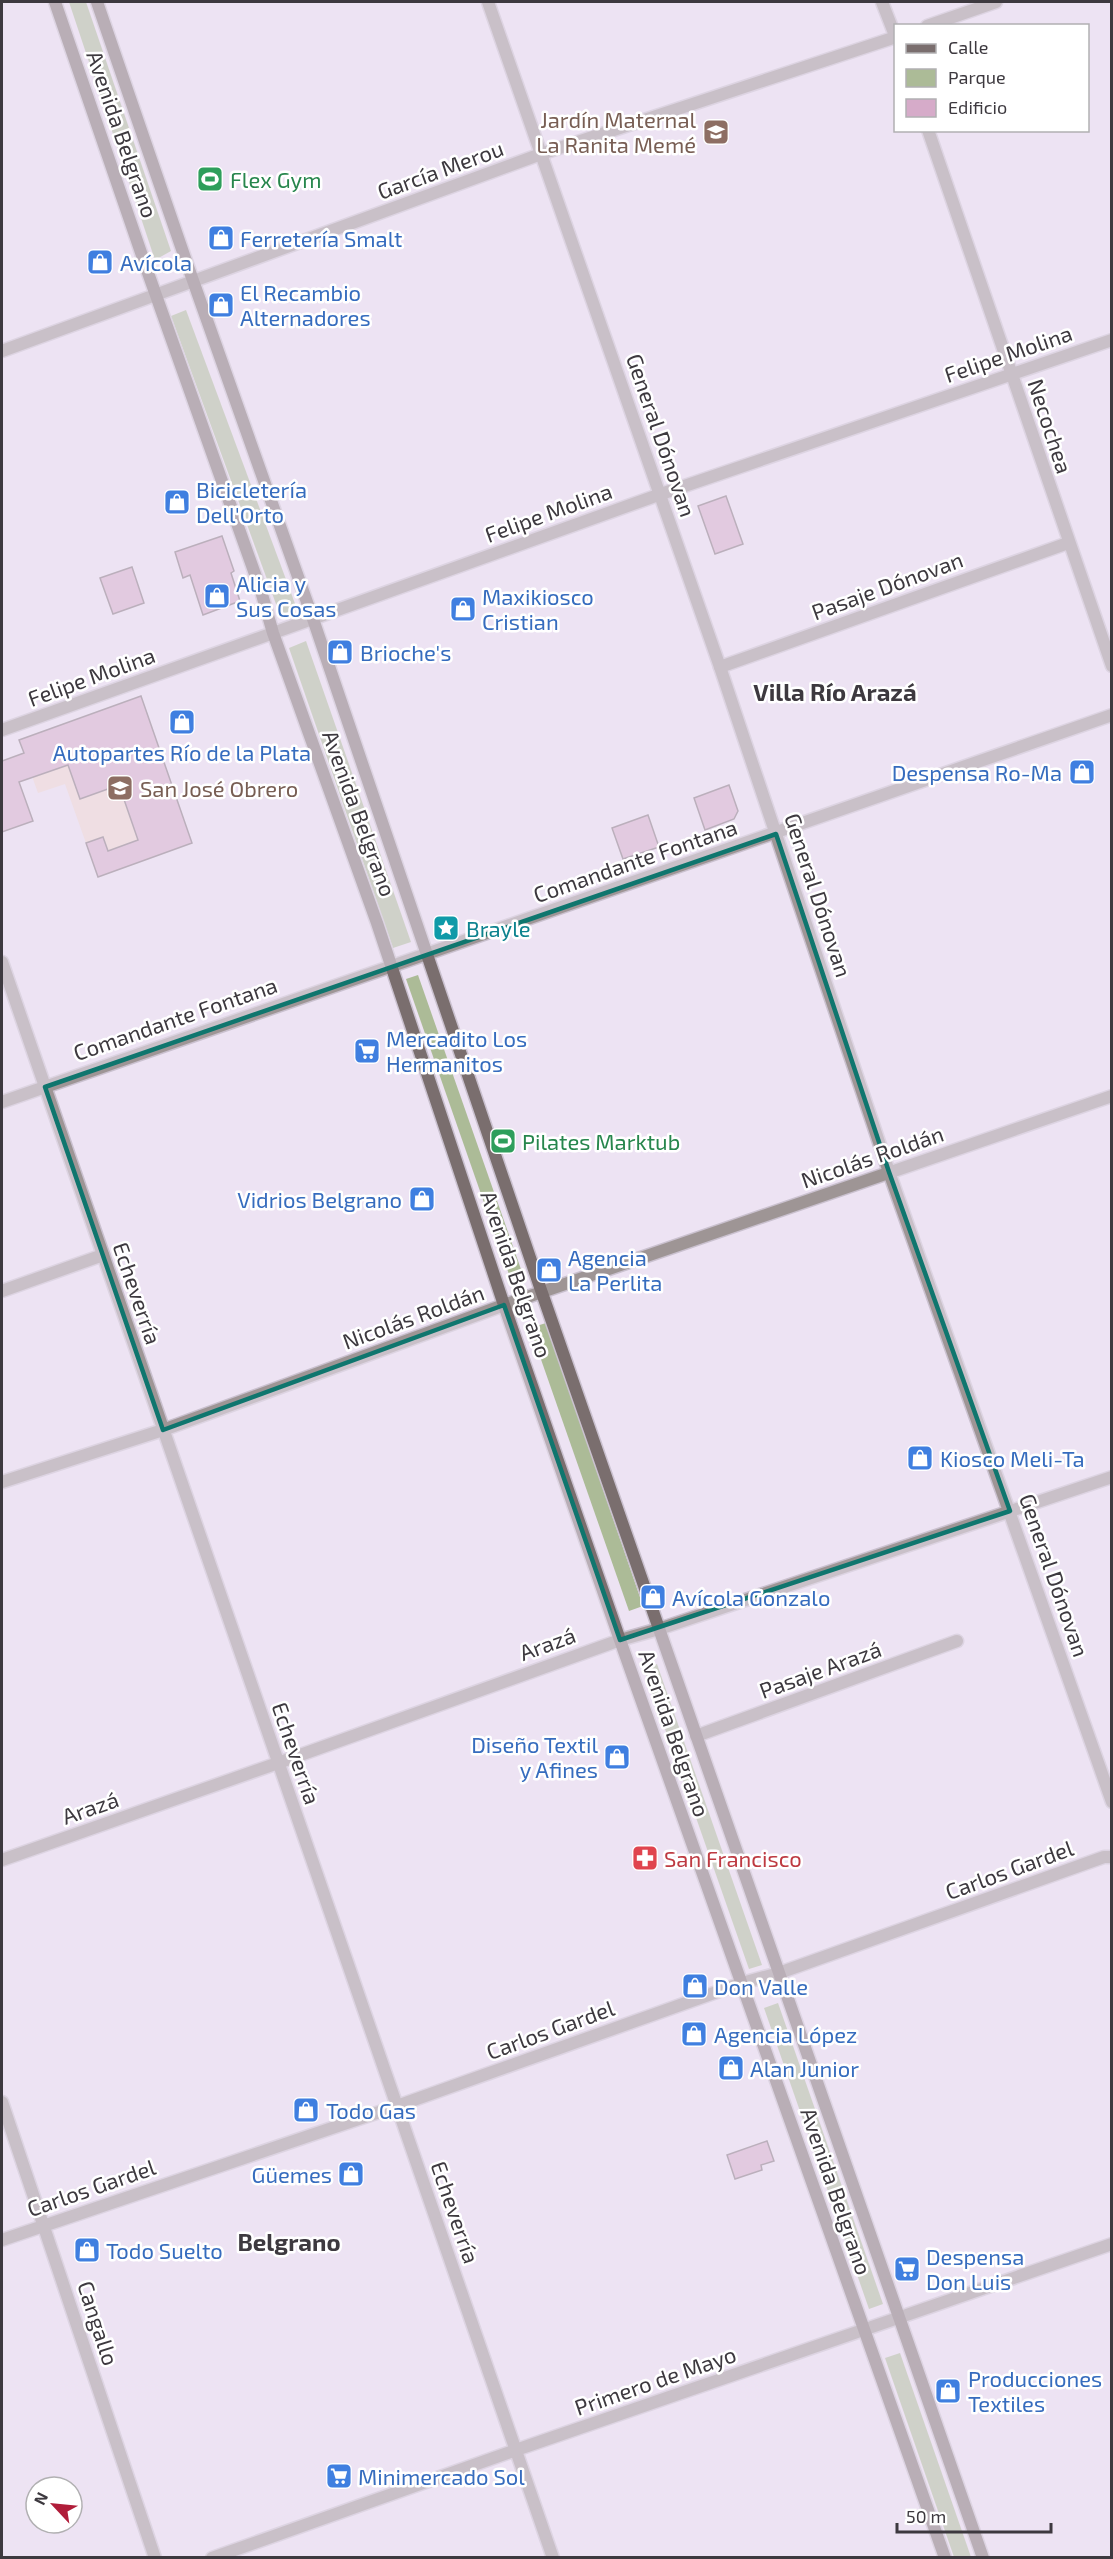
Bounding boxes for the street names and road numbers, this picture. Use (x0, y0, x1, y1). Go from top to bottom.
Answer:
street label: Avenida Belgrano (82, 47, 164, 221)
street label: García Merou (373, 134, 507, 204)
street label: Felipe Molina (941, 319, 1075, 387)
street label: General Dónovan (622, 350, 702, 520)
street label: Necochea (1024, 375, 1078, 477)
street label: Felipe Molina (481, 477, 615, 547)
street label: Pasaje Dónovan (808, 546, 967, 625)
street label: Felipe Molina (24, 641, 158, 711)
street label: Avenida Belgrano (318, 726, 402, 900)
street label: General Dónovan (780, 810, 858, 980)
street label: Comandante Fontana (530, 813, 740, 907)
street label: Comandante Fontana (70, 971, 280, 1065)
street label: Nicolás Roldán (797, 1119, 947, 1193)
street label: Avenida Belgrano (476, 1187, 558, 1361)
street label: Echeverría (108, 1239, 168, 1347)
street label: Nicolás Roldán (339, 1278, 487, 1354)
street label: General Dónovan (1015, 1490, 1095, 1660)
street label: Arazá (515, 1621, 579, 1665)
street label: Pasaje Arazá (756, 1635, 885, 1704)
street label: Avenida Belgrano (634, 1646, 716, 1820)
street label: Echeverría (267, 1699, 327, 1807)
street label: Arazá (58, 1785, 122, 1829)
street label: Carlos Gardel (942, 1834, 1077, 1904)
street label: Carlos Gardel (483, 1994, 618, 2064)
street label: Avenida Belgrano (796, 2104, 878, 2278)
street label: Carlos Gardel (23, 2153, 159, 2221)
street label: Echeverría (426, 2158, 486, 2266)
street label: Cangallo (73, 2278, 125, 2368)
street label: Primero de Mayo (571, 2340, 739, 2420)

